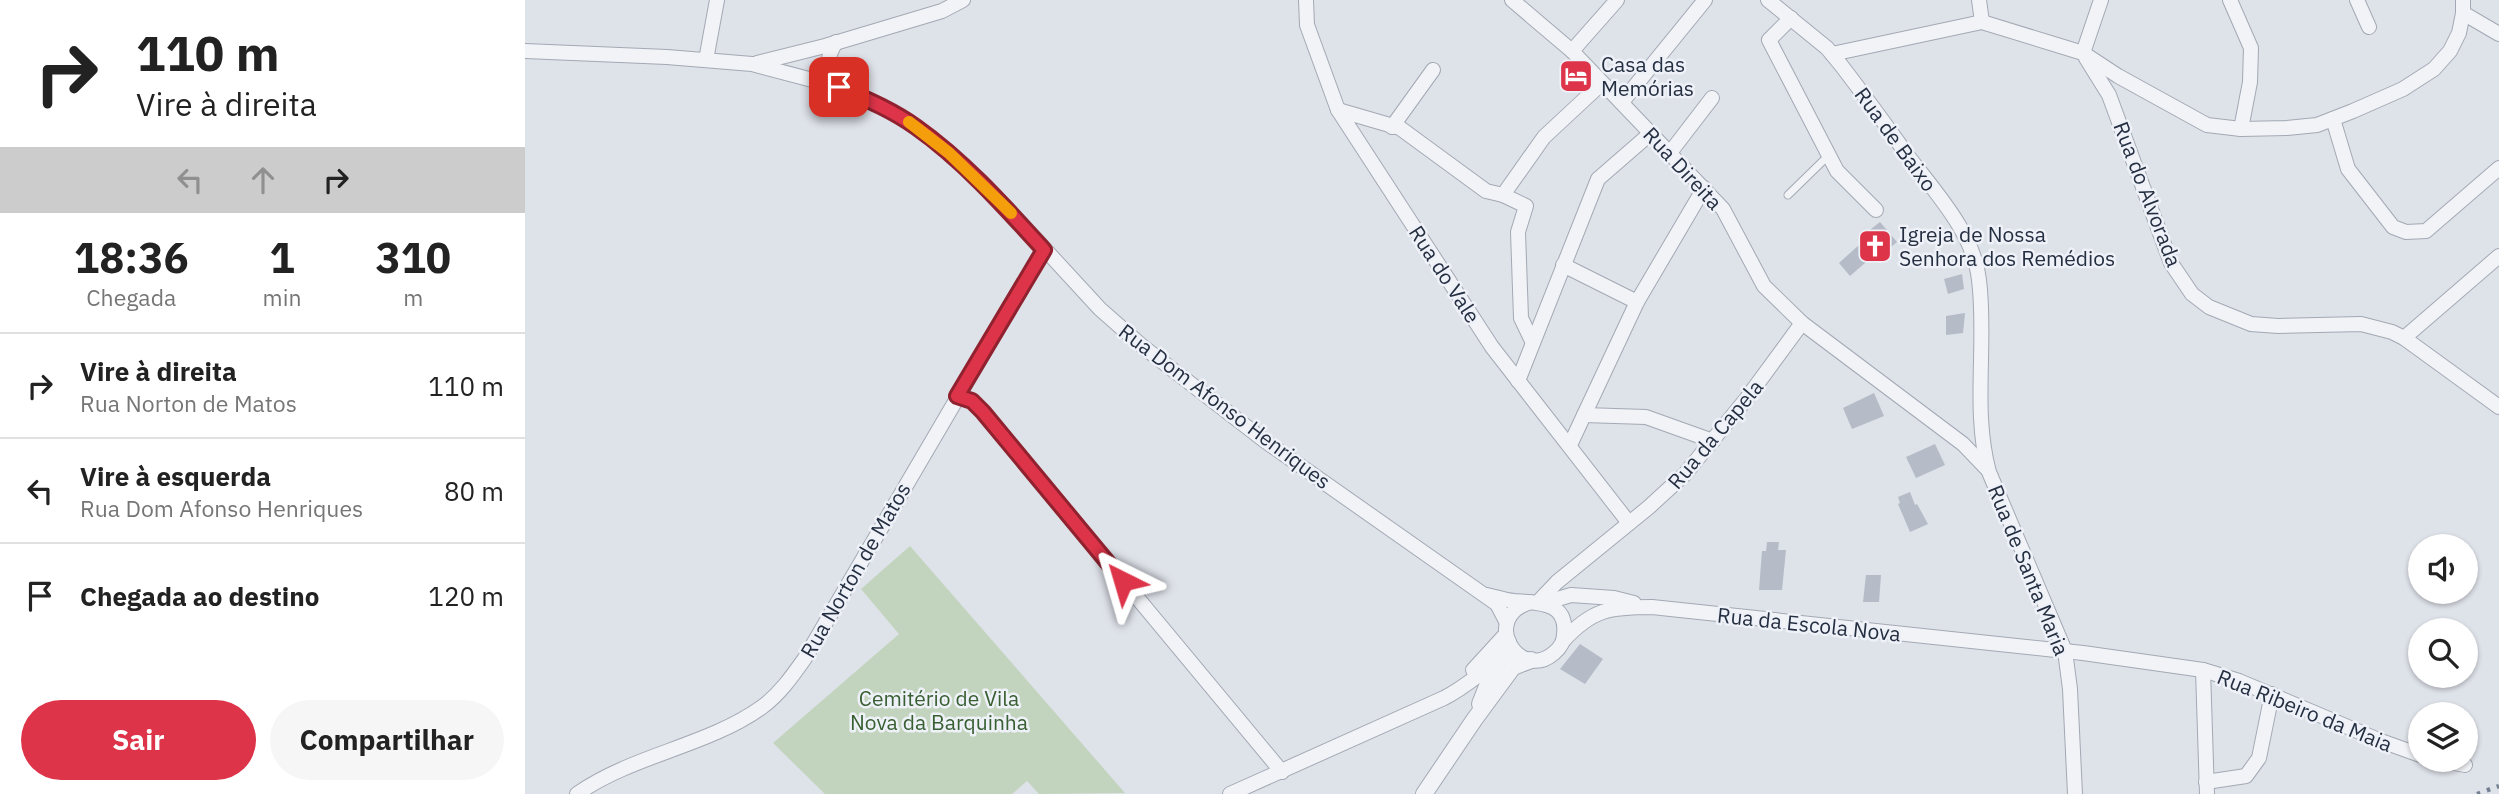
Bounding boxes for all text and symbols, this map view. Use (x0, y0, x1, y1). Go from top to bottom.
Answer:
text: 110 m (136, 21, 280, 84)
icon: right (21, 28, 112, 119)
place label: Casa das Memórias (1601, 50, 1694, 102)
pin (809, 57, 869, 117)
hotel icon: Casa das Memórias (1557, 57, 1595, 95)
icon: arrive (820, 68, 858, 106)
street label: Rua de Baixo (1849, 81, 1943, 197)
text: Vire à direita (136, 83, 317, 125)
street label: Rua do Alvorada (2107, 117, 2189, 271)
street label: Rua Direita (1637, 120, 1729, 216)
icon: left (171, 161, 209, 199)
icon: ahead (244, 161, 282, 199)
icon: right (317, 161, 355, 199)
street label: Rua do Vale (1403, 220, 1487, 328)
place label: Igreja de Nossa Senhora dos Remédios (1899, 220, 2115, 272)
church icon: Igreja de Nossa Senhora dos Remédios (1856, 227, 1894, 265)
text: 18:36 (74, 230, 189, 285)
text: 1 (269, 230, 295, 285)
text: 310 (375, 230, 451, 285)
text: Chegada (86, 282, 176, 312)
text: min (263, 282, 301, 312)
text: m (403, 282, 423, 312)
street label: Rua Dom Afonso Henriques (1113, 317, 1337, 495)
text: Vire à direita (80, 354, 237, 388)
icon: right (21, 367, 59, 405)
text: 110 m (428, 369, 504, 403)
street label: Rua da Capela (1661, 373, 1769, 495)
text: Rua Norton de Matos (80, 388, 297, 418)
text: Vire à esquerda (80, 459, 271, 493)
icon: left (21, 472, 59, 510)
text: 80 m (444, 474, 504, 508)
street label: Rua Norton de Matos (793, 477, 917, 663)
street label: Rua de Santa Maria (1982, 481, 2076, 659)
text: Rua Dom Afonso Henriques (80, 493, 363, 523)
map controls (2408, 534, 2478, 772)
button: sound (2408, 534, 2478, 604)
position arrow (1086, 544, 1160, 618)
icon: arrive (21, 577, 59, 615)
text: Chegada ao destino (80, 579, 319, 613)
text: 120 m (428, 579, 504, 613)
street label: Rua da Escola Nova (1716, 600, 1902, 648)
button: search (2408, 618, 2478, 688)
street label: Rua Ribeiro da Maia (2213, 662, 2397, 758)
park label: Cemitério de Vila Nova da Barquinha (850, 684, 1028, 736)
button: Sair (21, 700, 256, 780)
button: Compartilhar (270, 700, 504, 780)
button: layers (2408, 702, 2478, 772)

